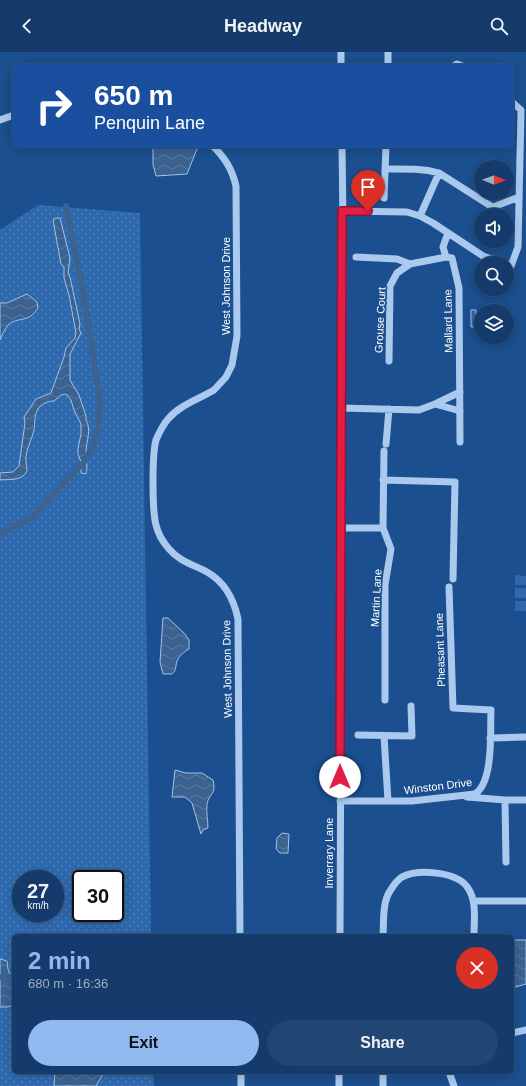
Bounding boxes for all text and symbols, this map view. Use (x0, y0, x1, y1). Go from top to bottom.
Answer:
icon: back (16, 15, 38, 37)
icon: search (488, 15, 510, 37)
text: Headway (224, 16, 302, 36)
icon: right (28, 80, 80, 132)
text: 650 m (94, 80, 173, 111)
text: Penquin Lane (94, 113, 205, 133)
north arrow (474, 160, 514, 200)
map controls (474, 160, 514, 344)
pin (351, 170, 385, 211)
icon: arrive (357, 176, 379, 198)
button: sound (474, 208, 514, 248)
street label: West Johnson Drive (220, 237, 232, 335)
button: search (474, 256, 514, 296)
street label: Grouse Court (372, 287, 388, 353)
street label: Mallard Lane (441, 289, 455, 353)
button: layers (474, 304, 514, 344)
street label: Martin Lane (368, 569, 384, 627)
street label: Pheasant Lane (433, 613, 447, 687)
street label: West Johnson Drive (220, 620, 234, 718)
position arrow (319, 756, 361, 798)
street label: Winston Drive (403, 776, 473, 796)
street label: Inverrary Lane (323, 818, 335, 888)
speed limit sign: 30 (72, 870, 124, 922)
text: 27 (27, 880, 49, 902)
text: km/h (27, 900, 49, 911)
text: 2 min (28, 947, 91, 974)
button: close (456, 947, 498, 989)
text: 680 m · 16:36 (28, 976, 108, 991)
button: Exit (28, 1020, 259, 1066)
button: Share (267, 1020, 498, 1066)

